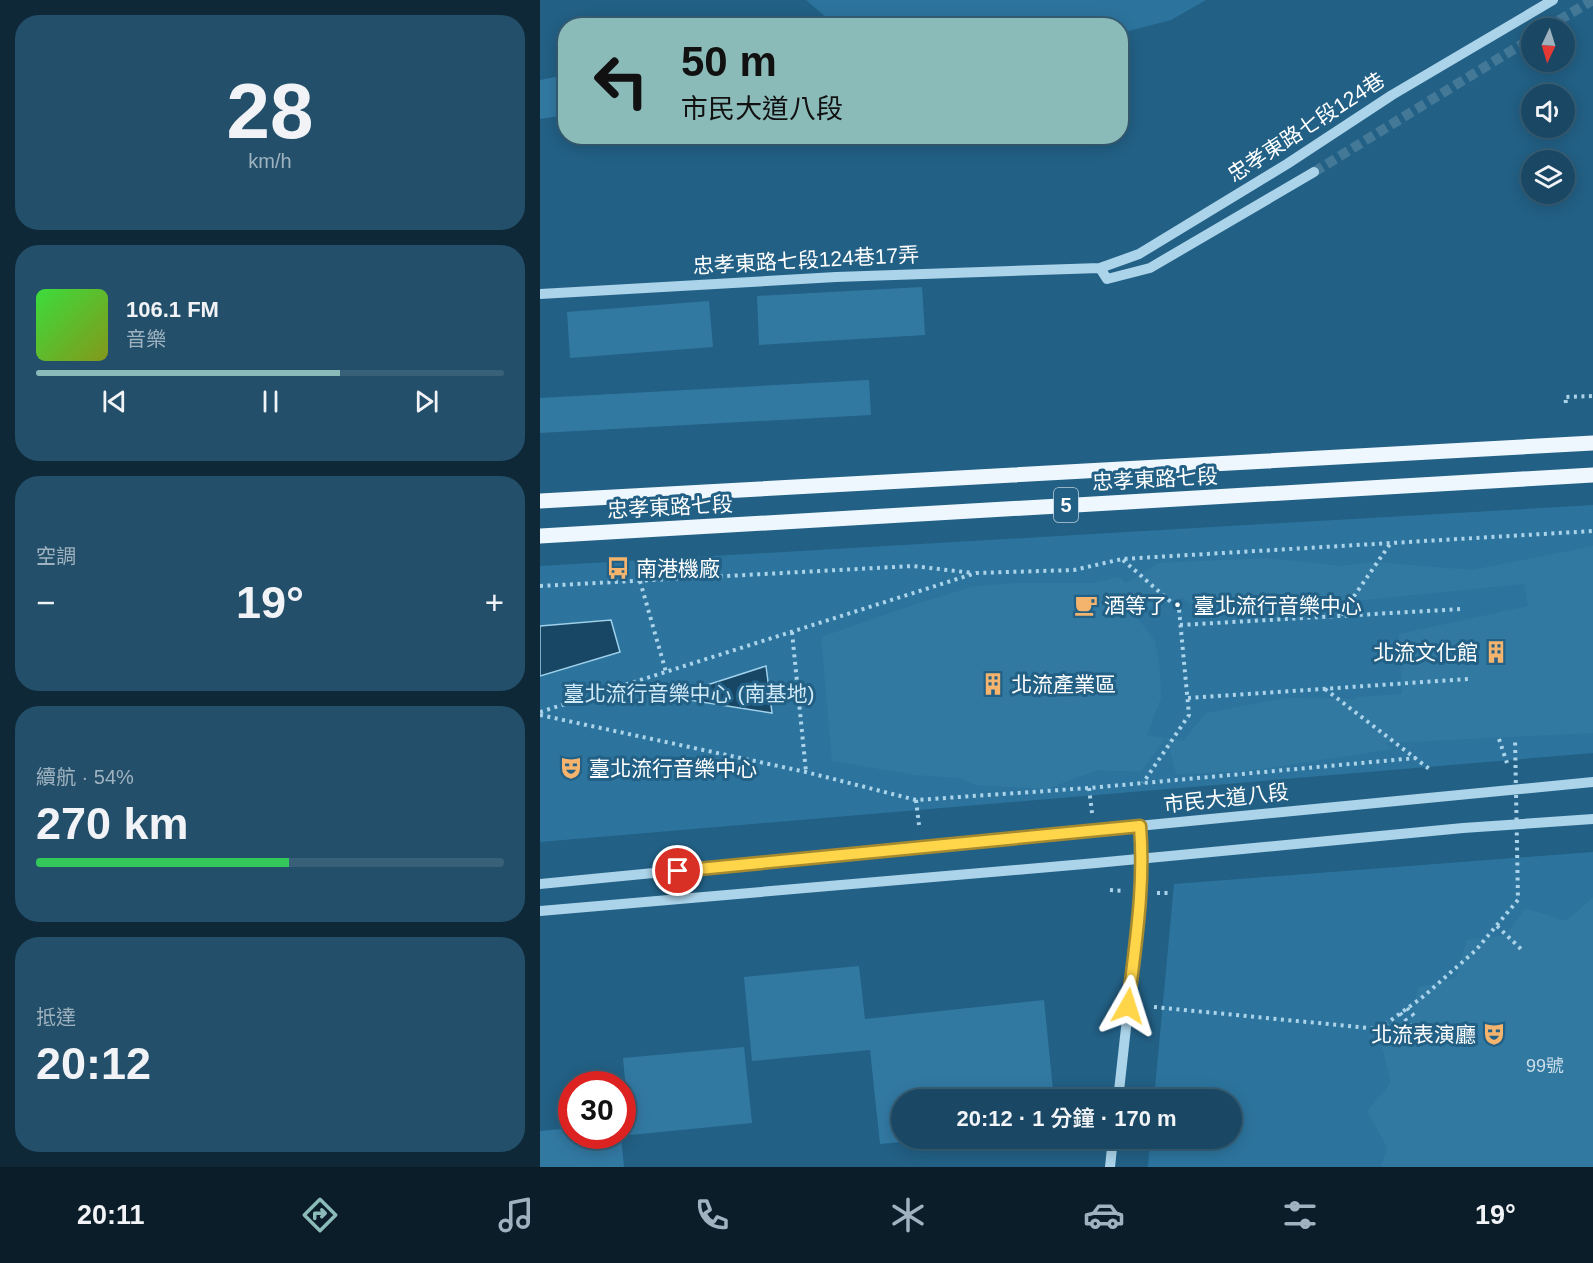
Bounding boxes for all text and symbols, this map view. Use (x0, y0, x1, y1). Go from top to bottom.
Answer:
north arrow (1521, 18, 1575, 72)
map controls (1521, 18, 1575, 204)
text: 50 m (681, 38, 777, 85)
icon: left (582, 42, 660, 120)
text: 28 (227, 67, 313, 155)
street label: 忠孝東路七段124巷 (1223, 68, 1389, 186)
button: sound (1521, 84, 1575, 138)
text: 市民大道八段 (681, 94, 843, 124)
text: km/h (248, 150, 292, 172)
button: layers (1521, 150, 1575, 204)
street label: 忠孝東路七段124巷17弄 (692, 243, 920, 277)
text: 106.1 FM (126, 297, 219, 322)
text: 音樂 (126, 328, 166, 350)
icon: previous (98, 385, 131, 418)
icon: pause (254, 385, 287, 418)
icon: next (410, 385, 443, 418)
street label: 忠孝東路七段 (1091, 464, 1219, 494)
road number: 5 (1054, 488, 1078, 522)
street label: 忠孝東路七段 (606, 492, 734, 522)
text: 空調 (36, 545, 76, 567)
bus stop icon: 南港機廠 (605, 555, 631, 581)
place label: 南港機廠 (636, 557, 720, 580)
text: 19° (236, 577, 304, 628)
text: − (36, 584, 55, 621)
text: + (485, 584, 504, 621)
cafe icon: 酒等了・ 臺北流行音樂中心 (1073, 592, 1099, 618)
place label: 酒等了・ 臺北流行音樂中心 (1104, 594, 1362, 617)
building icon: 北流文化館 (1483, 639, 1509, 665)
place label: 北流文化館 (1373, 641, 1478, 664)
building icon: 北流產業區 (980, 671, 1006, 697)
place label: 北流產業區 (1011, 673, 1116, 696)
park label: 臺北流行音樂中心 (南基地) (564, 682, 814, 705)
theatre icon: 臺北流行音樂中心 (558, 755, 584, 781)
place label: 臺北流行音樂中心 (589, 757, 757, 780)
text: 續航 · 54% (36, 766, 134, 788)
street label: 市民大道八段 (1162, 780, 1290, 816)
text: 270 km (36, 798, 189, 849)
pin (652, 845, 703, 896)
icon: arrive (661, 854, 694, 887)
position arrow (1096, 974, 1160, 1038)
text: 抵達 (36, 1006, 76, 1028)
theatre icon: 北流表演廳 (1481, 1021, 1507, 1047)
place label: 北流表演廳 (1371, 1023, 1476, 1046)
text: 20:12 (36, 1038, 151, 1089)
house number: 99號 (1526, 1056, 1564, 1076)
speed limit sign: 30 (558, 1071, 636, 1149)
text: 20:12 · 1 分鐘 · 170 m (956, 1106, 1177, 1131)
icon: directions (299, 1194, 341, 1236)
icon: music (495, 1194, 537, 1236)
icon: phone (691, 1194, 733, 1236)
icon: climate (887, 1194, 929, 1236)
icon: car (1083, 1194, 1125, 1236)
icon: filters (1279, 1194, 1321, 1236)
text: 20:11 (77, 1200, 145, 1230)
text: 19° (1475, 1200, 1516, 1230)

